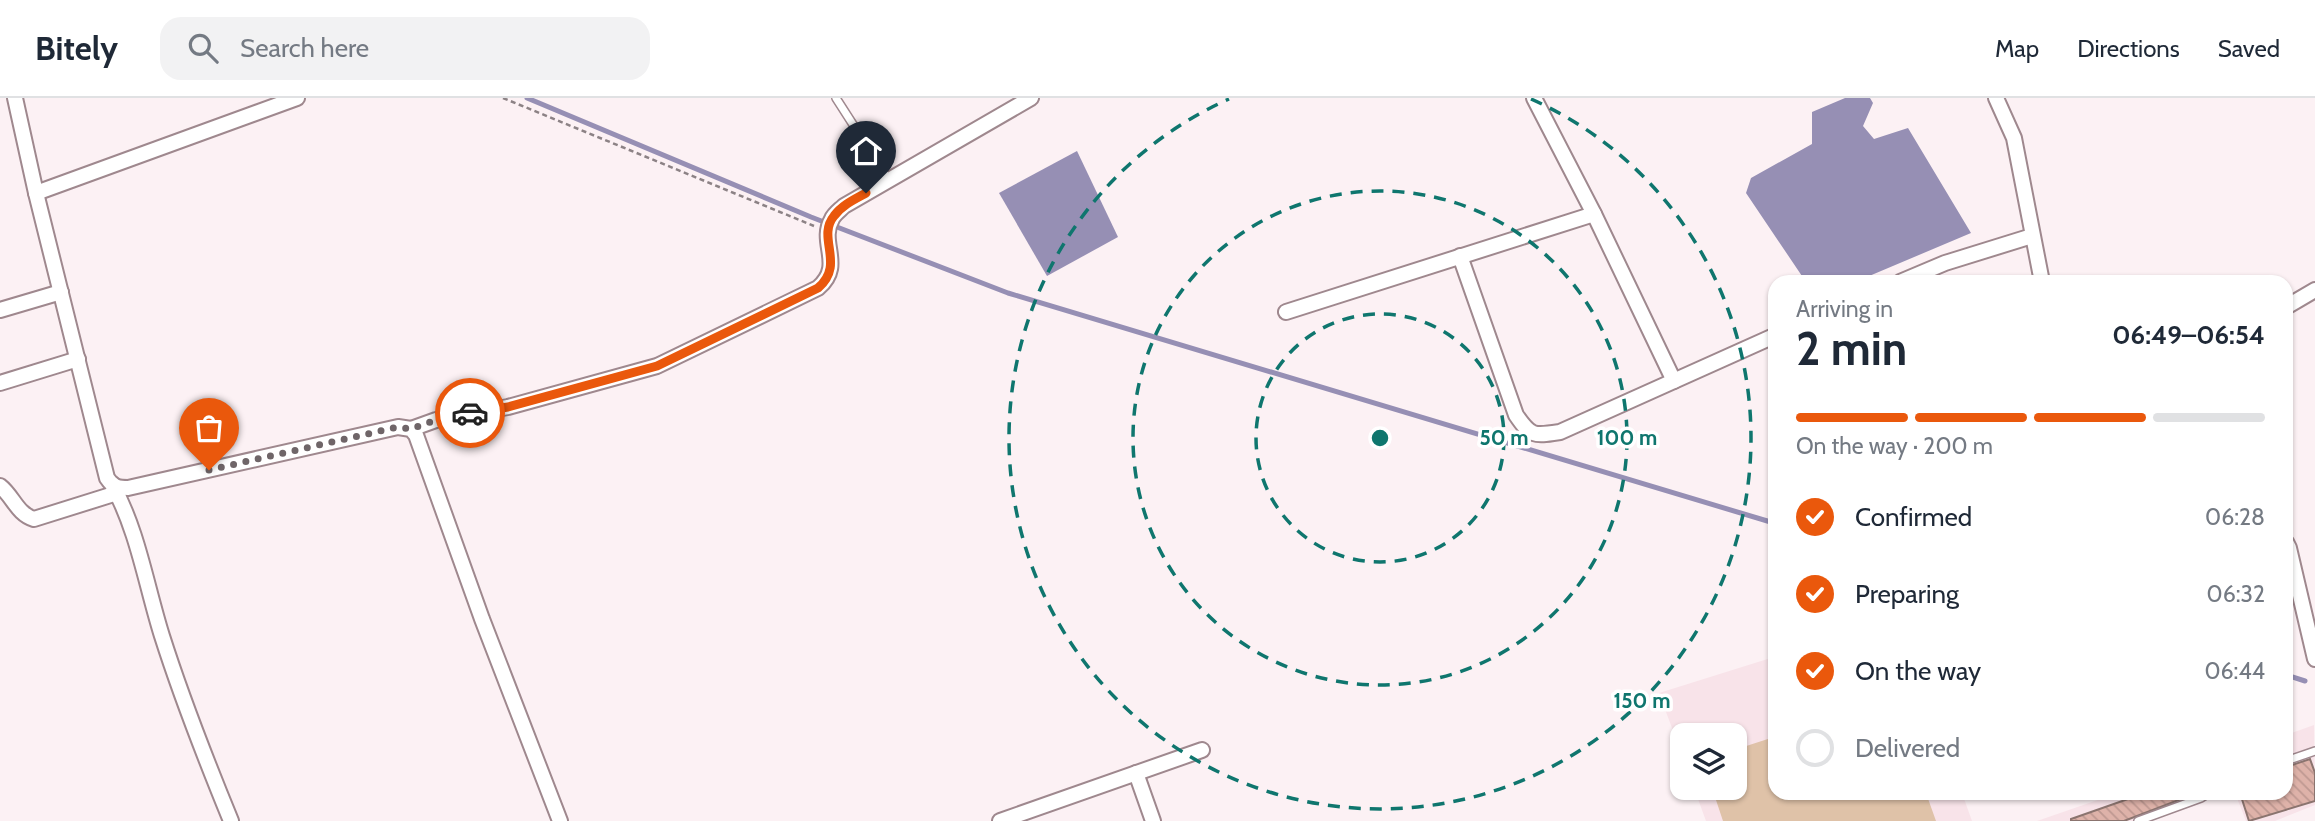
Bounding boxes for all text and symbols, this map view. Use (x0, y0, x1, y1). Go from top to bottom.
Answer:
search box (160, 17, 650, 80)
text: Bitely (35, 28, 118, 68)
icon: search (184, 29, 222, 67)
text: Search here (240, 32, 369, 64)
text: Map (1995, 34, 2039, 63)
text: Directions (2077, 34, 2180, 63)
text: Saved (2218, 34, 2280, 63)
pin (836, 121, 896, 193)
icon: home (847, 132, 885, 170)
text: Arriving in (1796, 295, 1893, 323)
text: 06:49–06:54 (2112, 319, 2265, 351)
text: 2 min (1796, 321, 1907, 377)
courier (435, 378, 505, 448)
icon: car (451, 394, 489, 432)
pin (179, 398, 239, 470)
icon: bag (190, 409, 228, 447)
text: 50 m (1479, 425, 1529, 450)
text: 100 m (1597, 425, 1657, 450)
centre of rings (1368, 426, 1392, 450)
text: On the way · 200 m (1796, 432, 1993, 460)
icon: check (1796, 498, 1834, 536)
text: Confirmed (1855, 501, 1972, 533)
text: 06:28 (2205, 503, 2265, 531)
icon: check (1796, 575, 1834, 613)
text: Preparing (1855, 578, 1959, 610)
text: 06:32 (2207, 580, 2265, 608)
icon: check (1796, 652, 1834, 690)
text: On the way (1855, 655, 1981, 687)
text: 06:44 (2205, 657, 2265, 685)
text: 150 m (1614, 688, 1670, 713)
map controls (1670, 723, 1747, 800)
button: layers (1670, 723, 1747, 800)
text: Delivered (1855, 732, 1960, 764)

